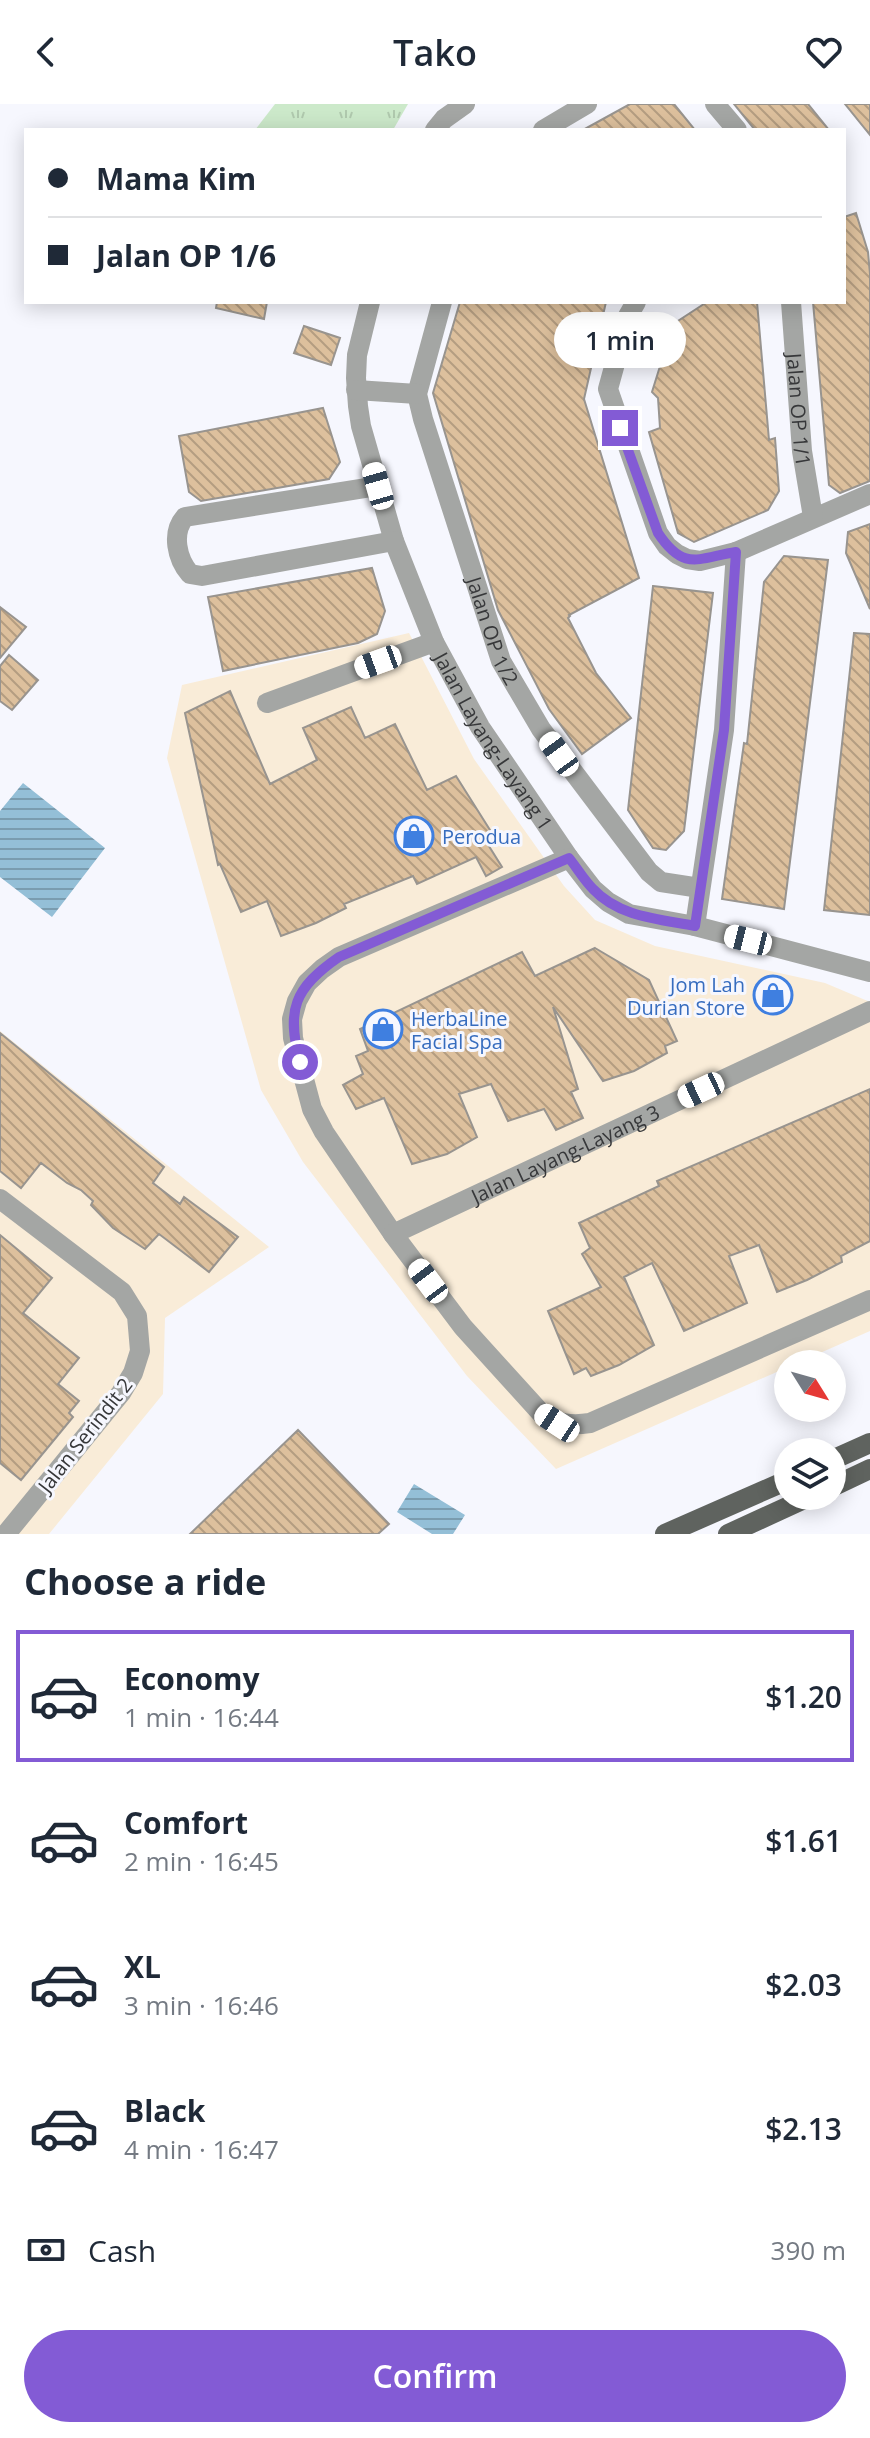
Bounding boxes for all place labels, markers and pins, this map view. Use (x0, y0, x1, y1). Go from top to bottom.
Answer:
shop icon: Perodua (393, 815, 435, 857)
place label: Perodua (442, 823, 521, 850)
place label: Jom Lah Durian Store (627, 971, 745, 1021)
shop icon: Jom Lah Durian Store (752, 974, 794, 1016)
place label: HerbaLine Facial Spa (411, 1005, 507, 1055)
shop icon: HerbaLine Facial Spa (362, 1008, 404, 1050)

